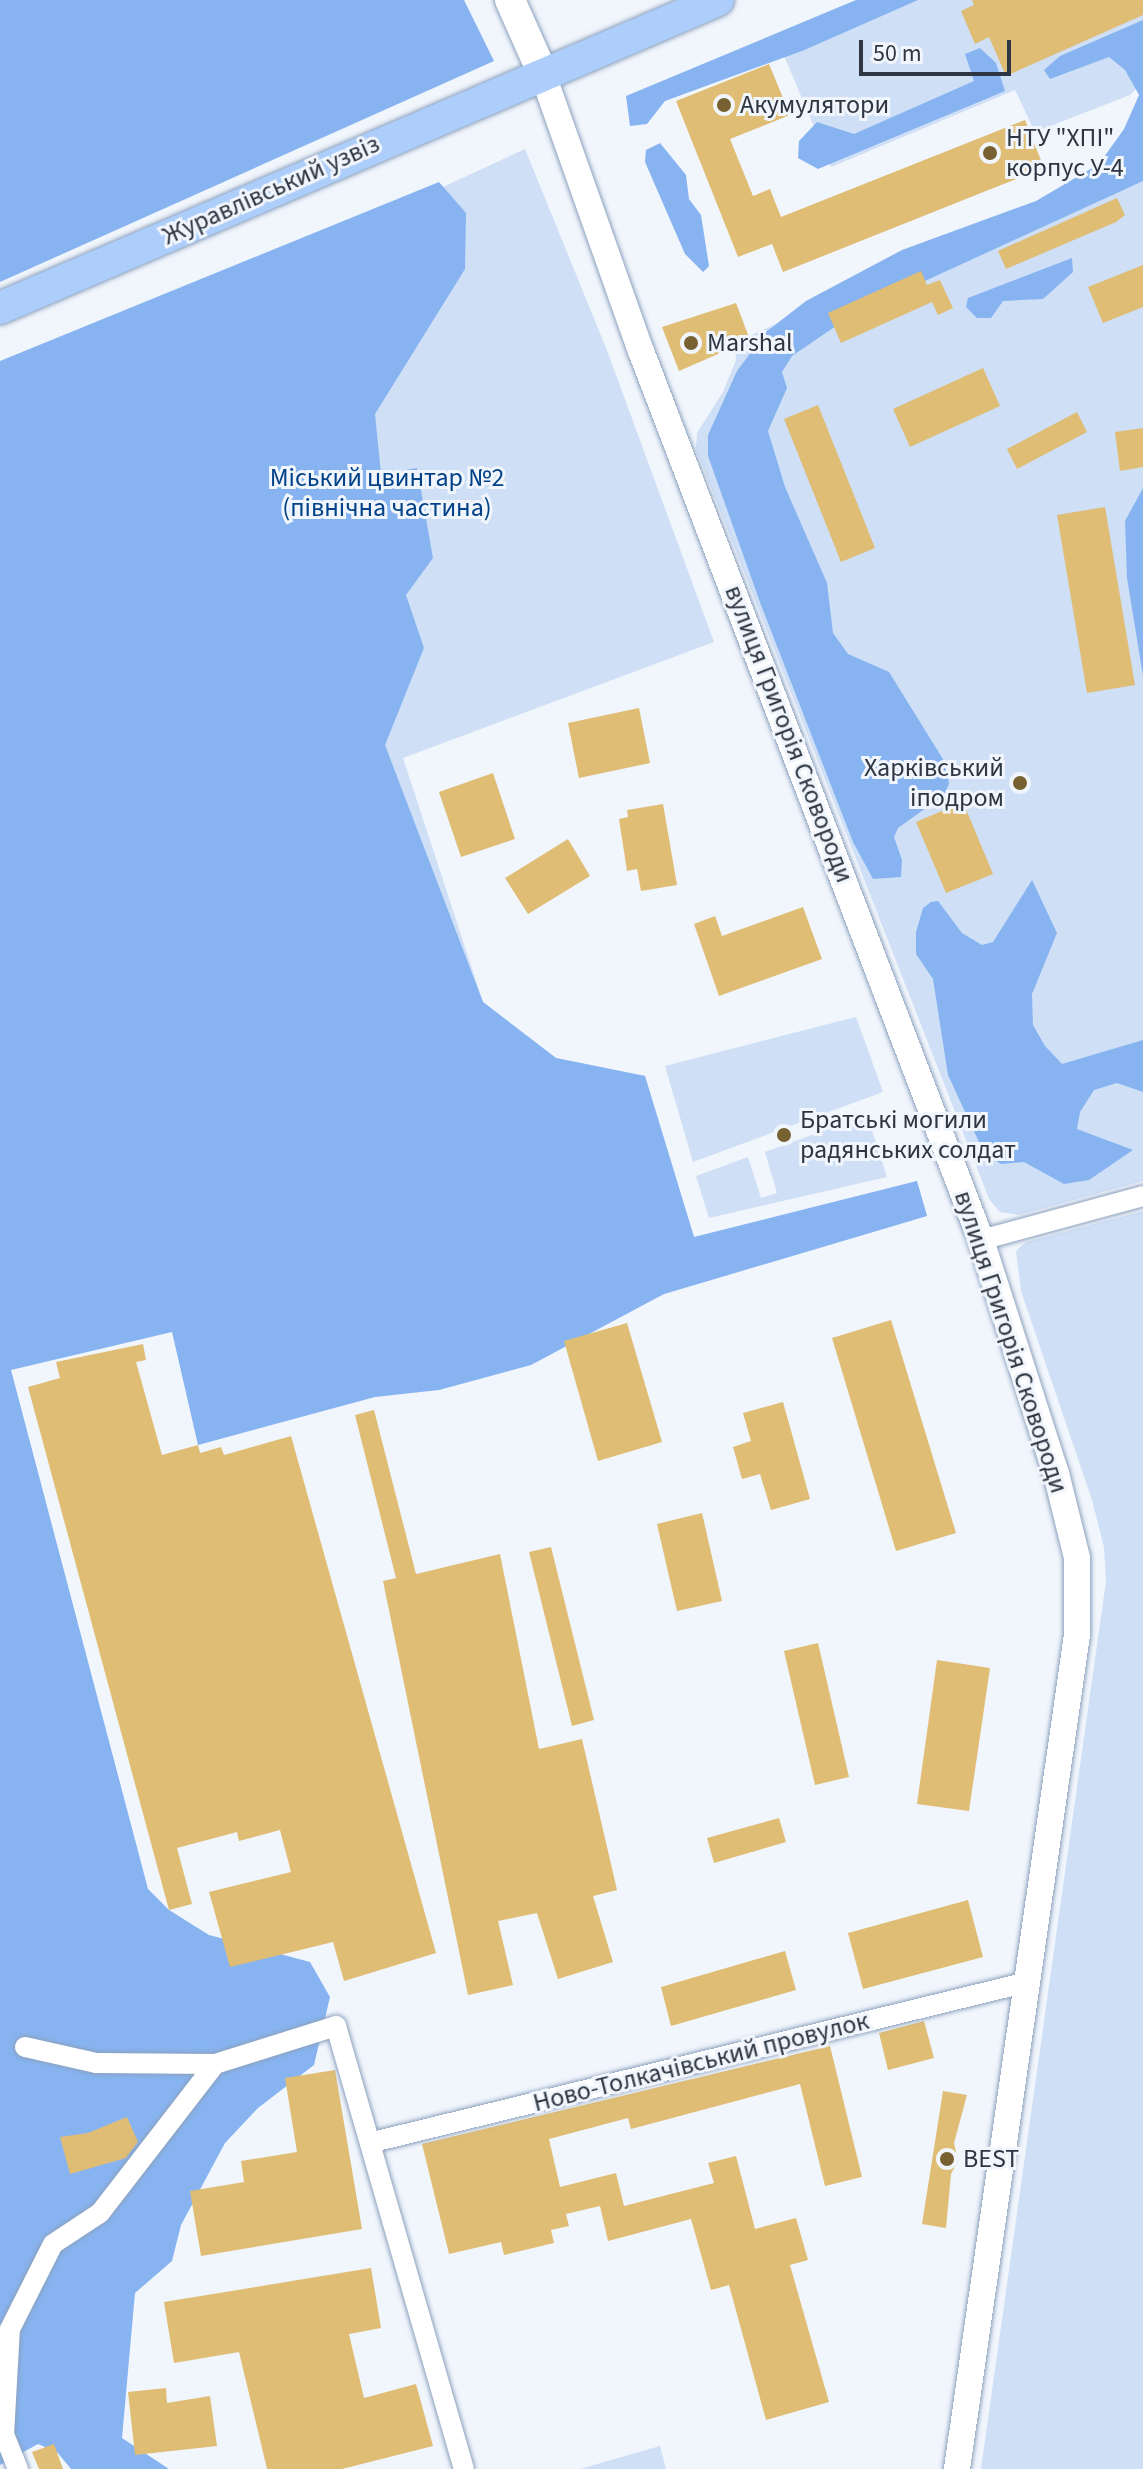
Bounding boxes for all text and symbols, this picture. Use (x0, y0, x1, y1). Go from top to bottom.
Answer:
scale bar (863, 24, 1015, 74)
text: 50 m (873, 36, 922, 71)
place label: Акумулятори (740, 89, 889, 121)
marker: Акумулятори (715, 96, 733, 114)
place label: НТУ "ХПІ" корпус У-4 (1006, 122, 1124, 184)
street label: Журавлівський узвіз (158, 128, 384, 252)
marker: НТУ "ХПІ" корпус У-4 (981, 144, 999, 162)
place label: Marshal (707, 327, 793, 359)
marker: Marshal (682, 334, 700, 352)
park label: Міський цвинтар №2 (північна частина) (270, 462, 504, 524)
street label: вулиця Григорія Сковороди (718, 581, 860, 887)
place label: Харківський іподром (864, 752, 1004, 814)
marker: Харківський іподром (1011, 774, 1029, 792)
place label: Братські могили радянських солдат (800, 1104, 1016, 1166)
marker: Братські могили радянських солдат (775, 1126, 793, 1144)
street label: вулиця Григорія Сковороди (947, 1187, 1075, 1497)
street label: Ново-Толкачівський провулок (530, 2005, 872, 2119)
place label: BEST (963, 2143, 1019, 2175)
marker: BEST (938, 2150, 956, 2168)

